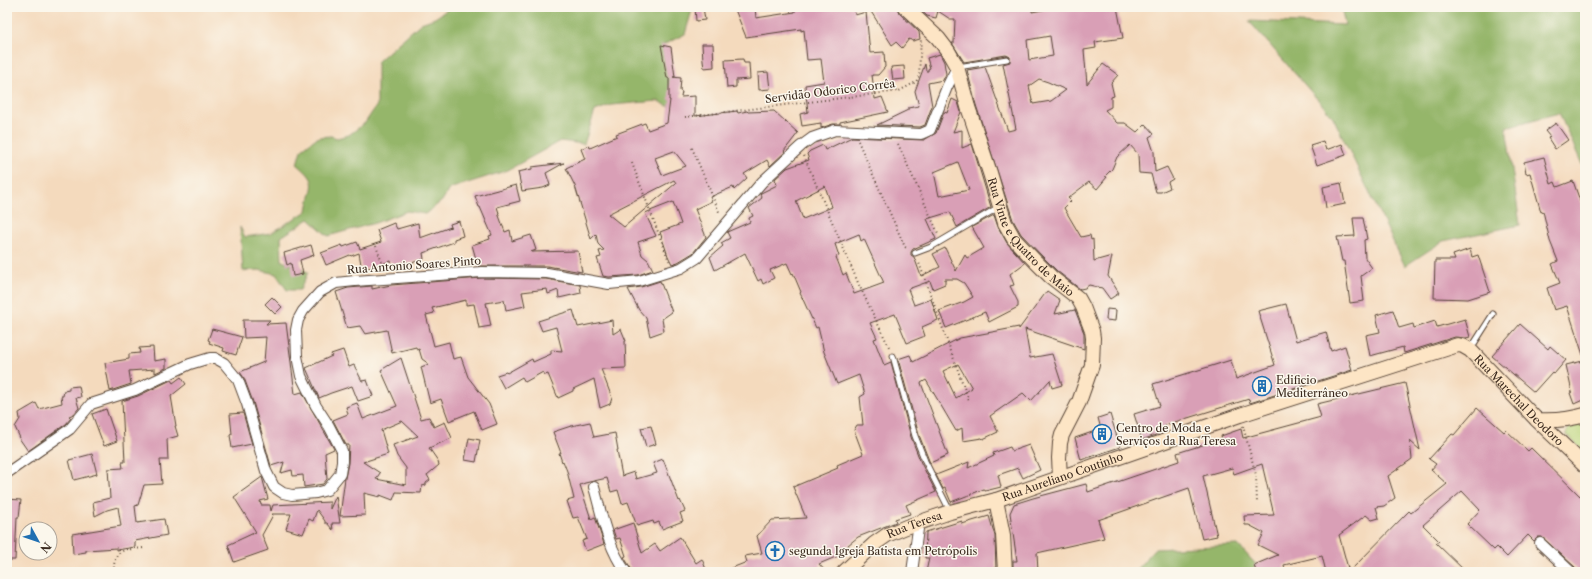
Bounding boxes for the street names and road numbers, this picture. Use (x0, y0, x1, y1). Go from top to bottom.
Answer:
street label: Servidão Odorico Corrêa (764, 76, 896, 106)
street label: Rua Vinte e Quatro de Maio (985, 176, 1077, 299)
street label: Rua Antonio Soares Pinto (347, 253, 482, 277)
street label: Rua Marechal Deodoro (1471, 352, 1567, 449)
street label: Rua Aureliano Coutinho (1000, 449, 1125, 504)
street label: Rua Teresa (885, 508, 944, 541)

